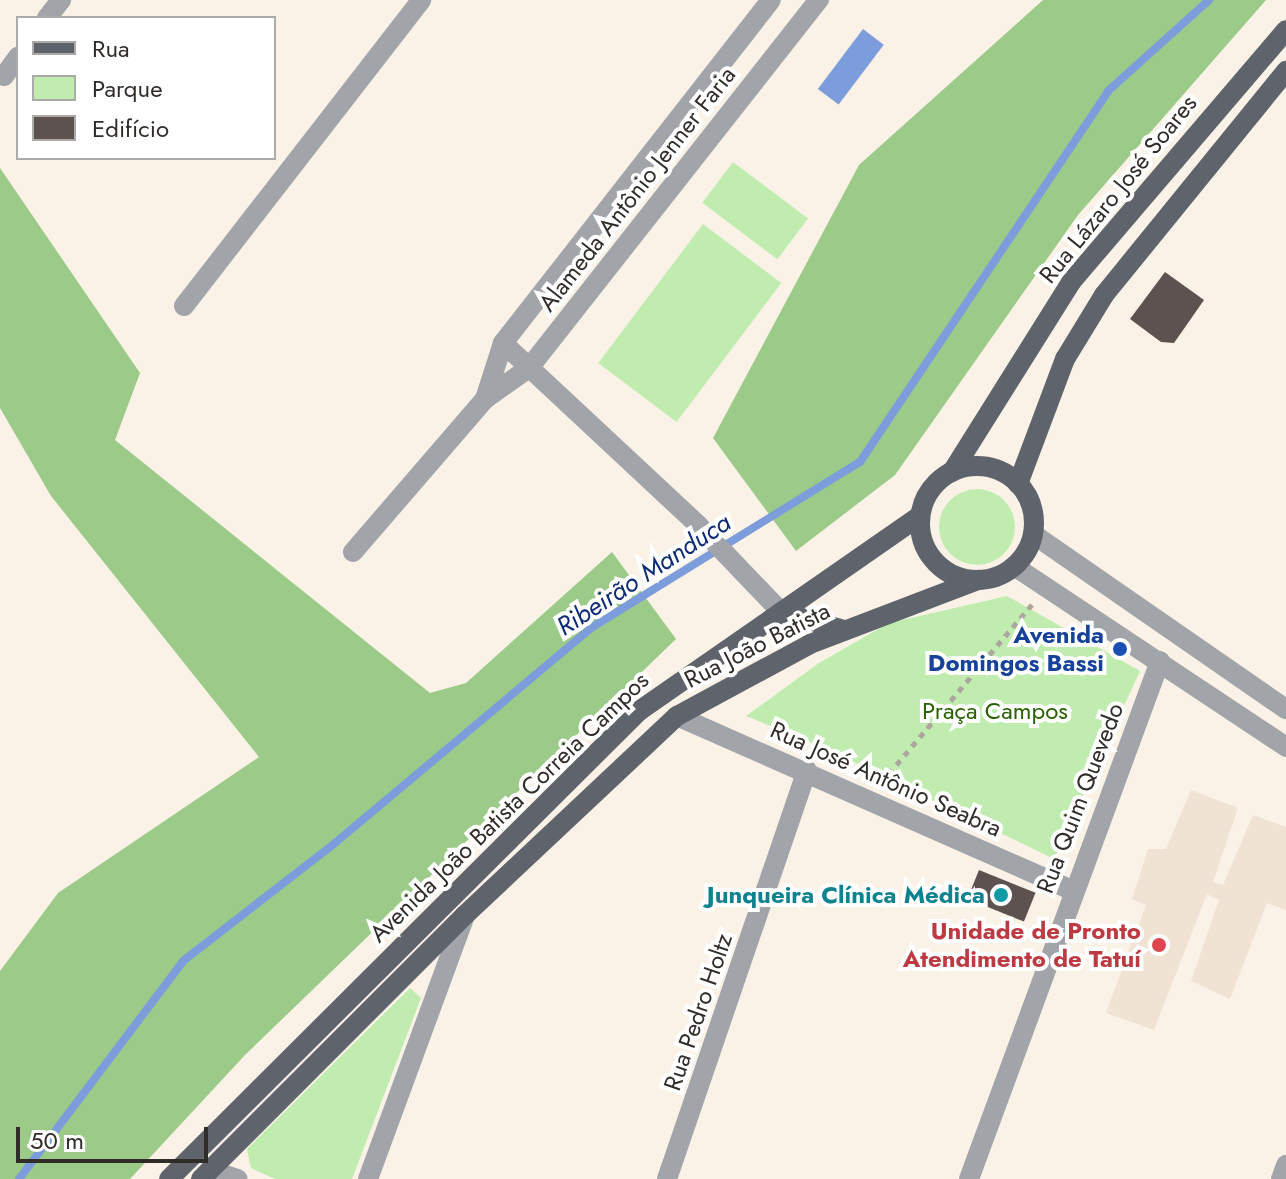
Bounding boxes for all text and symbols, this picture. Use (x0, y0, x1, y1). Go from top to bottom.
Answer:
legend (16, 16, 276, 160)
text: Rua (92, 31, 130, 66)
street label: Alameda Antônio Jenner Faria (532, 61, 742, 317)
text: Parque (92, 71, 163, 106)
street label: Rua Lázaro José Soares (1033, 89, 1203, 289)
text: Edifício (92, 111, 169, 146)
water label: Ribeirão Manduca (551, 507, 737, 643)
street label: Rua João Batista (679, 596, 835, 694)
place label: Avenida Domingos Bassi (928, 621, 1104, 677)
marker: Avenida Domingos Bassi (1111, 640, 1129, 658)
street label: Avenida João Batista Correia Campos (364, 666, 654, 948)
park label: Praça Campos (922, 697, 1068, 725)
street label: Rua Quim Quevedo (1030, 699, 1130, 897)
street label: Rua José Antônio Seabra (766, 715, 1006, 843)
place label: Junqueira Clínica Médica (707, 881, 985, 909)
marker: Junqueira Clínica Médica (992, 886, 1010, 904)
place label: Unidade de Pronto Atendimento de Tatuí (903, 917, 1141, 973)
street label: Rua Pedro Holtz (658, 930, 738, 1094)
marker: Unidade de Pronto Atendimento de Tatuí (1148, 934, 1170, 956)
scale bar (20, 1111, 212, 1161)
text: 50 m (30, 1123, 84, 1158)

